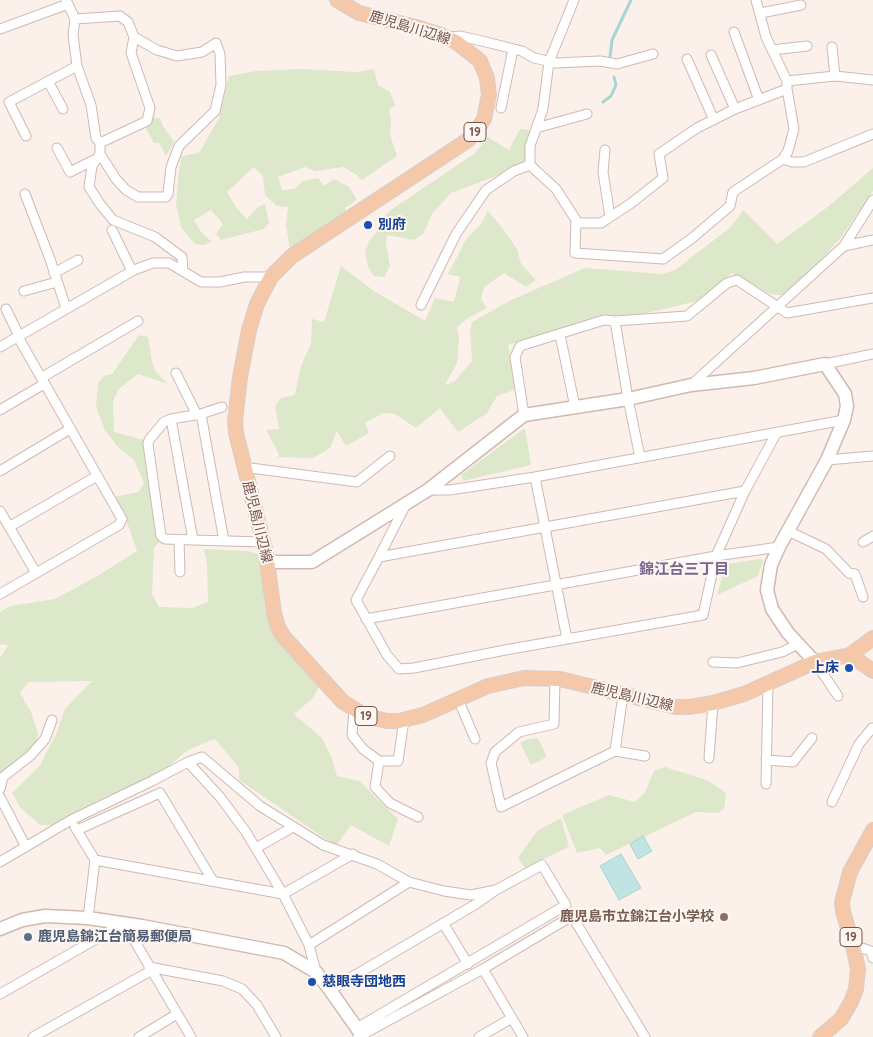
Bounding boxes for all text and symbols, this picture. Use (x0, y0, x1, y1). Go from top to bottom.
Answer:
street label: 鹿児島川辺線 (367, 8, 453, 48)
road number: 19 (464, 122, 486, 142)
place label: 別府 (378, 217, 406, 233)
marker: 別府 (362, 219, 374, 231)
street label: 鹿児島川辺線 (239, 479, 275, 565)
district label: 錦江台三丁目 (639, 560, 729, 578)
place label: 上床 (811, 660, 839, 676)
marker: 上床 (843, 662, 855, 674)
street label: 鹿児島川辺線 (589, 679, 675, 715)
road number: 19 (355, 706, 377, 726)
place label: 鹿児島市立錦江台小学校 (560, 909, 714, 925)
marker: 鹿児島市立錦江台小学校 (718, 911, 730, 923)
road number: 19 (840, 928, 862, 946)
place label: 鹿児島錦江台簡易郵便局 (38, 929, 192, 945)
marker: 鹿児島錦江台簡易郵便局 (22, 931, 34, 943)
place label: 慈眼寺団地西 (322, 974, 406, 990)
marker: 慈眼寺団地西 (306, 976, 318, 988)

